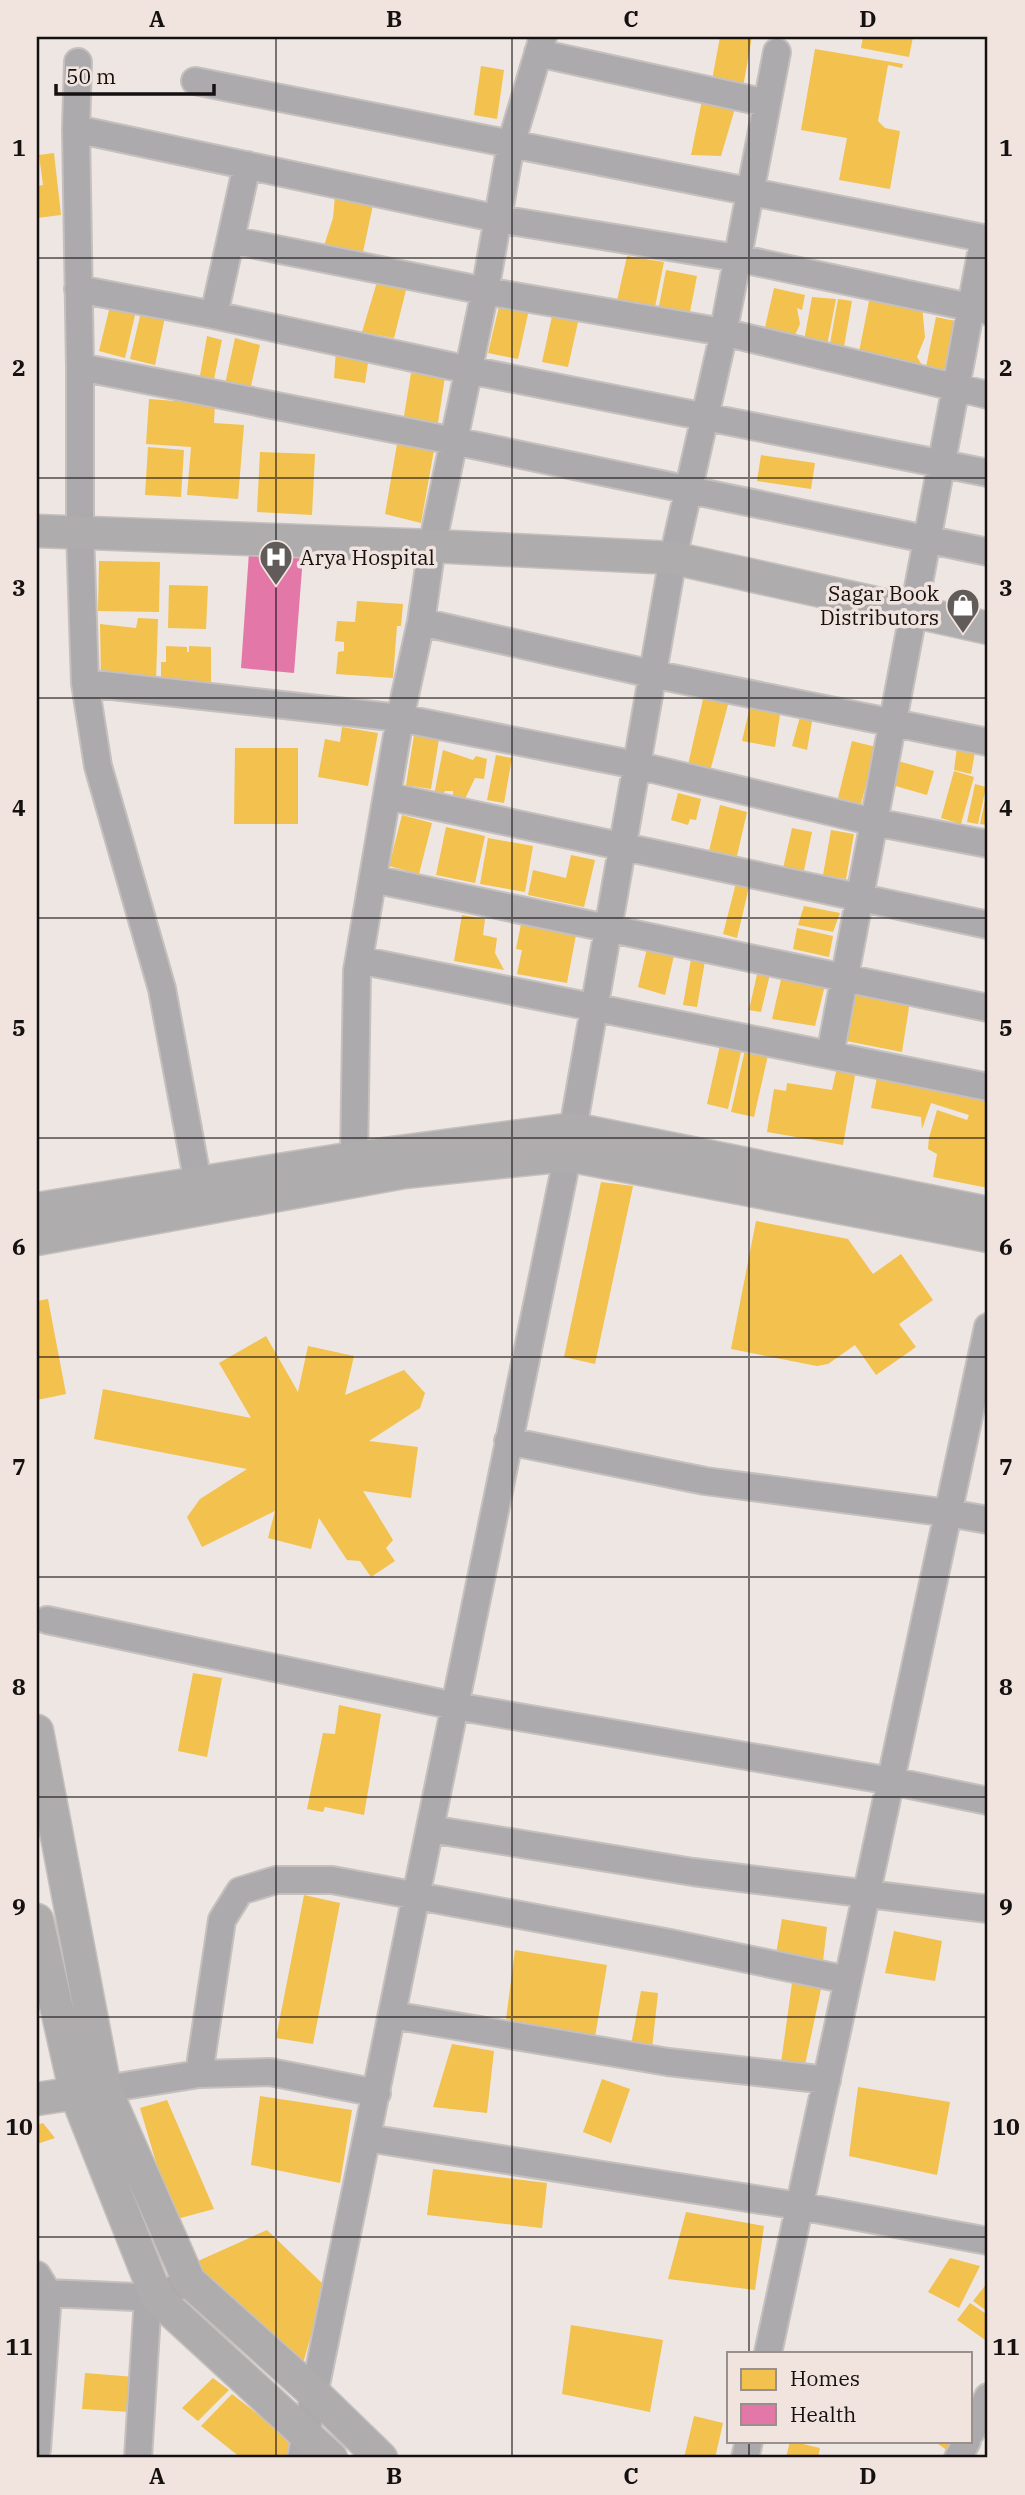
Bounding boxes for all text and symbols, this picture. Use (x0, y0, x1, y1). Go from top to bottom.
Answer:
text: A (149, 3, 165, 33)
text: B (386, 3, 402, 33)
text: C (623, 3, 639, 33)
text: D (859, 3, 877, 33)
scale bar (56, 52, 214, 96)
text: 50 m (66, 62, 116, 90)
text: 1 (12, 132, 26, 162)
text: 1 (999, 132, 1013, 162)
text: 2 (12, 352, 26, 382)
text: 2 (999, 352, 1013, 382)
hospital icon: Arya Hospital (257, 538, 295, 587)
place label: Arya Hospital (300, 543, 435, 571)
text: 3 (12, 572, 26, 602)
text: 3 (999, 572, 1013, 602)
place label: Sagar Book Distributors (820, 579, 940, 631)
shop icon: Sagar Book Distributors (944, 586, 982, 635)
text: 4 (12, 792, 26, 822)
text: 4 (999, 792, 1013, 822)
text: 5 (12, 1012, 26, 1042)
text: 5 (999, 1012, 1013, 1042)
text: 6 (12, 1231, 26, 1261)
text: 6 (999, 1231, 1013, 1261)
text: 7 (12, 1451, 26, 1481)
text: 7 (999, 1451, 1013, 1481)
text: 8 (12, 1671, 26, 1701)
text: 8 (999, 1671, 1013, 1701)
text: 9 (12, 1891, 26, 1921)
text: 9 (999, 1891, 1013, 1921)
text: 10 (5, 2111, 33, 2141)
text: 10 (992, 2111, 1020, 2141)
text: 11 (5, 2331, 33, 2361)
text: 11 (992, 2331, 1020, 2361)
legend (727, 2352, 972, 2442)
text: Homes (790, 2364, 860, 2392)
text: Health (790, 2400, 856, 2428)
text: A (149, 2460, 165, 2490)
text: B (386, 2460, 402, 2490)
text: C (623, 2460, 639, 2490)
text: D (859, 2460, 877, 2490)

